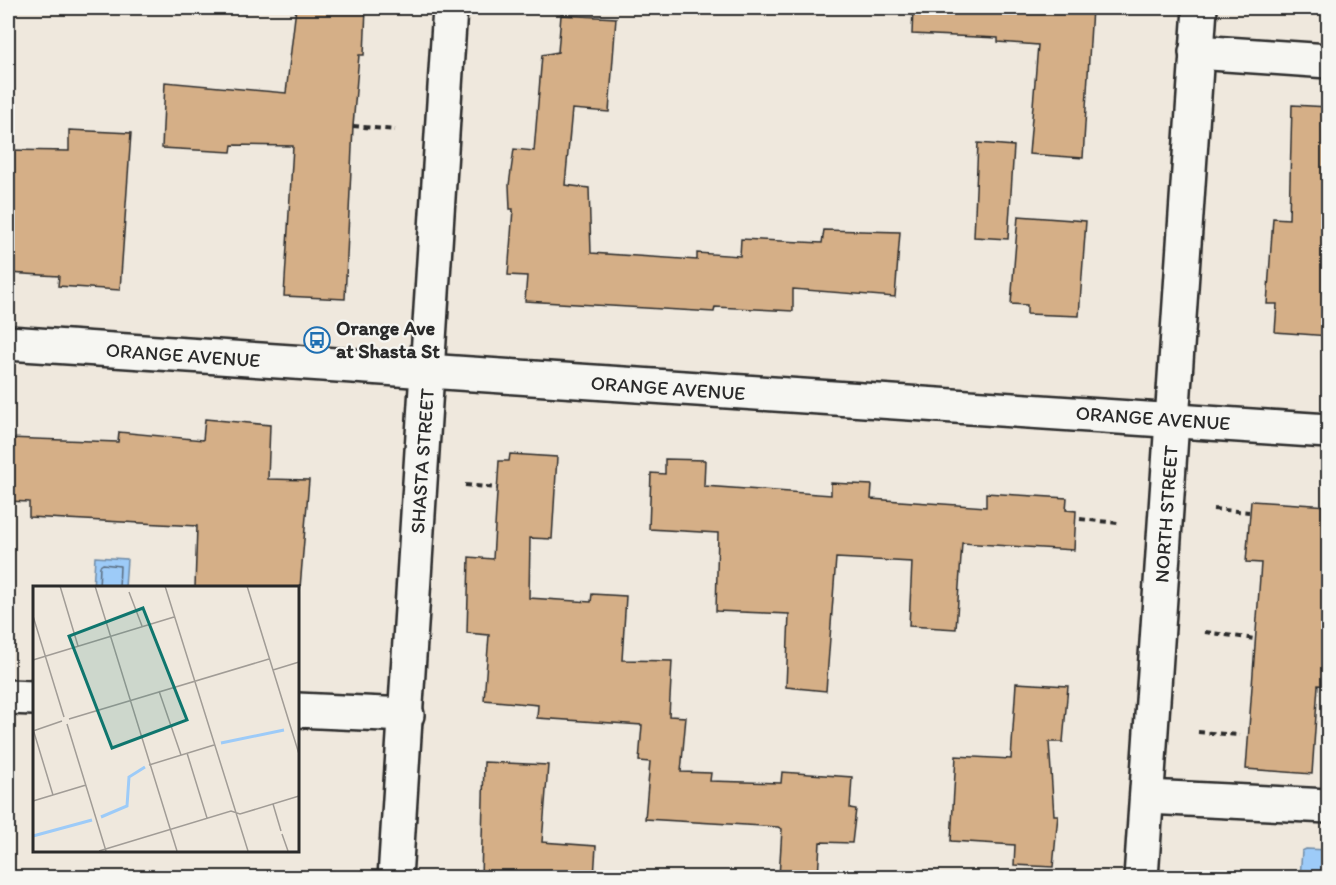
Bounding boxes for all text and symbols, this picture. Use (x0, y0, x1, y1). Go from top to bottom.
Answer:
place label: Orange Ave at Shasta St (336, 316, 440, 363)
bus stop icon: Orange Ave at Shasta St (302, 325, 332, 355)
street label: ORANGE AVENUE (105, 338, 261, 372)
street label: ORANGE AVENUE (590, 371, 746, 405)
street label: SHASTA STREET (405, 388, 439, 534)
street label: ORANGE AVENUE (1075, 401, 1231, 435)
street label: NORTH STREET (1149, 444, 1183, 584)
inset map (33, 586, 298, 852)

